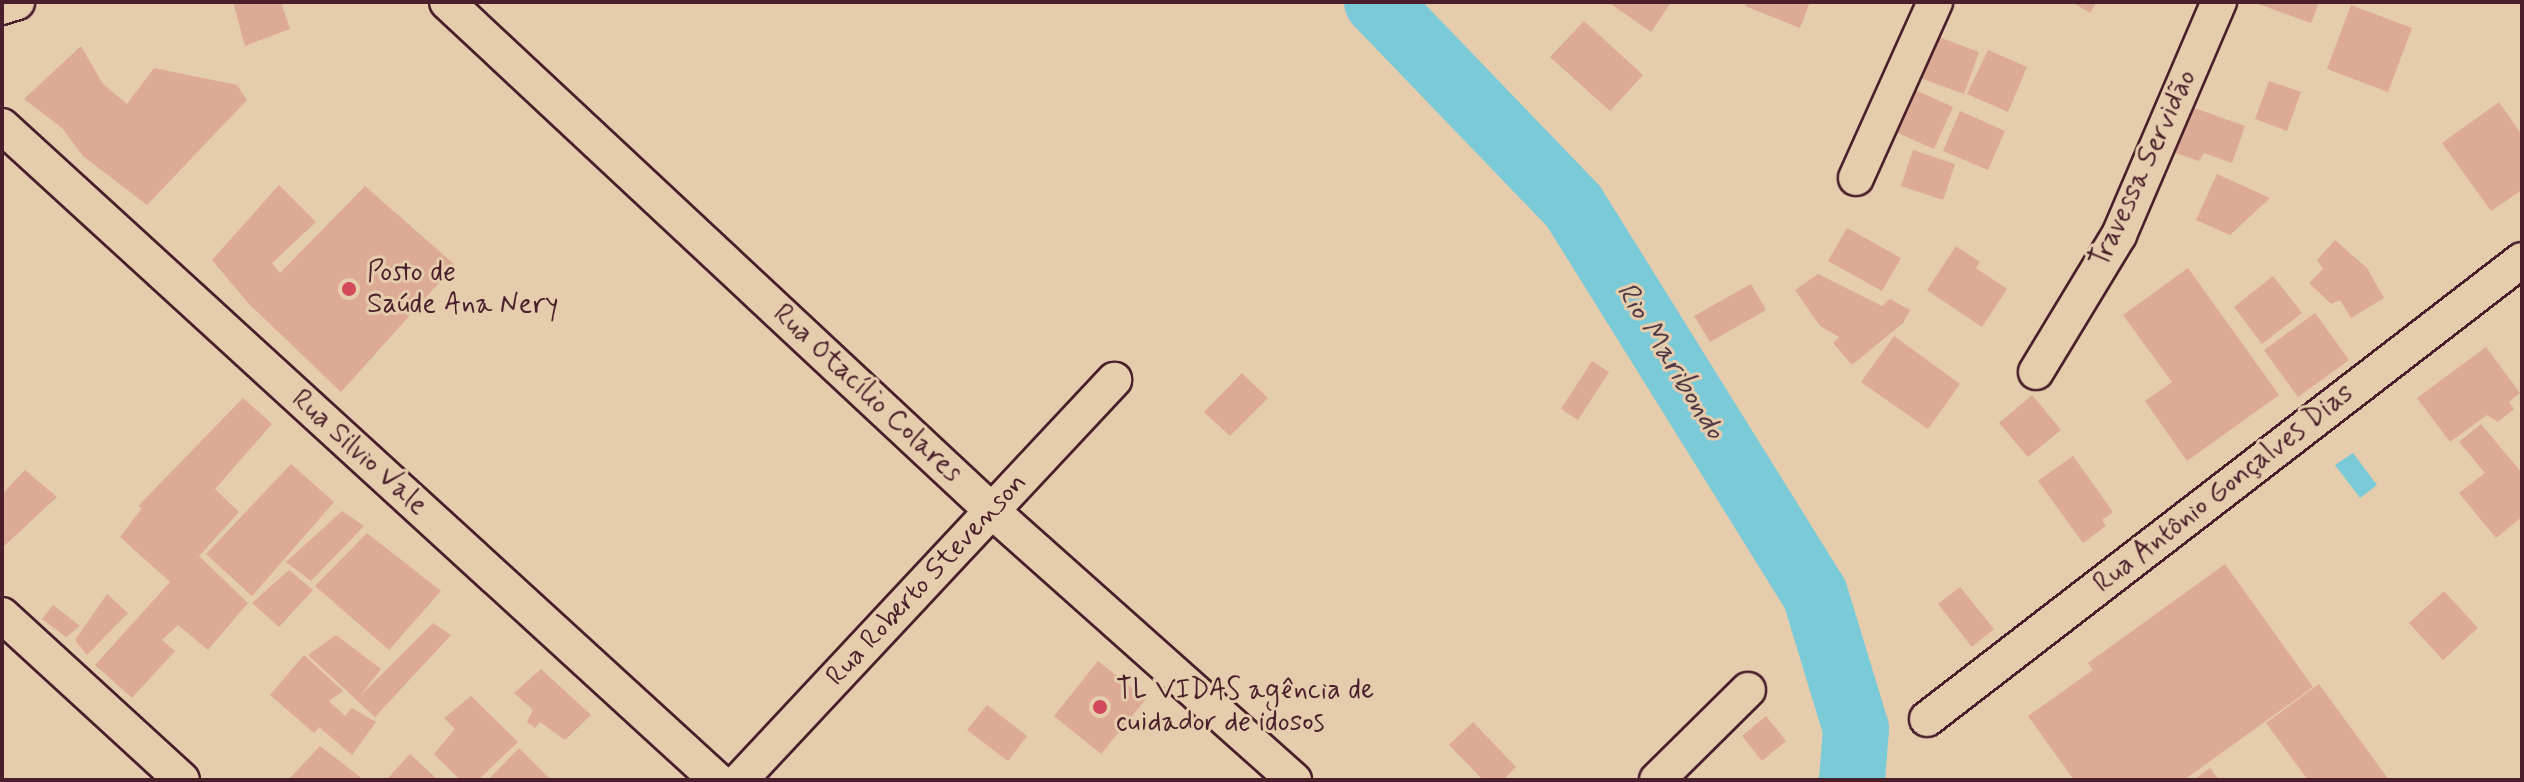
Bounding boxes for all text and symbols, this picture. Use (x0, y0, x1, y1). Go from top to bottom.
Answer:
street label: Travessa Servidão (2084, 67, 2204, 271)
place label: Posto de Saúde Ana Nery (367, 256, 554, 322)
water label: Rio Maribondo (1608, 277, 1732, 445)
marker: Posto de Saúde Ana Nery (338, 278, 360, 300)
street label: Rua Otacílio Colares (766, 298, 968, 490)
street label: Rua Antônio Gonçalves Dias (2088, 377, 2360, 601)
street label: Rua Silvio Vale (286, 385, 432, 521)
street label: Rua Roberto Stevenson (823, 470, 1031, 690)
place label: TL VIDAS agência de cuidador de idosos (1116, 674, 1367, 740)
marker: TL VIDAS agência de cuidador de idosos (1091, 698, 1109, 716)

